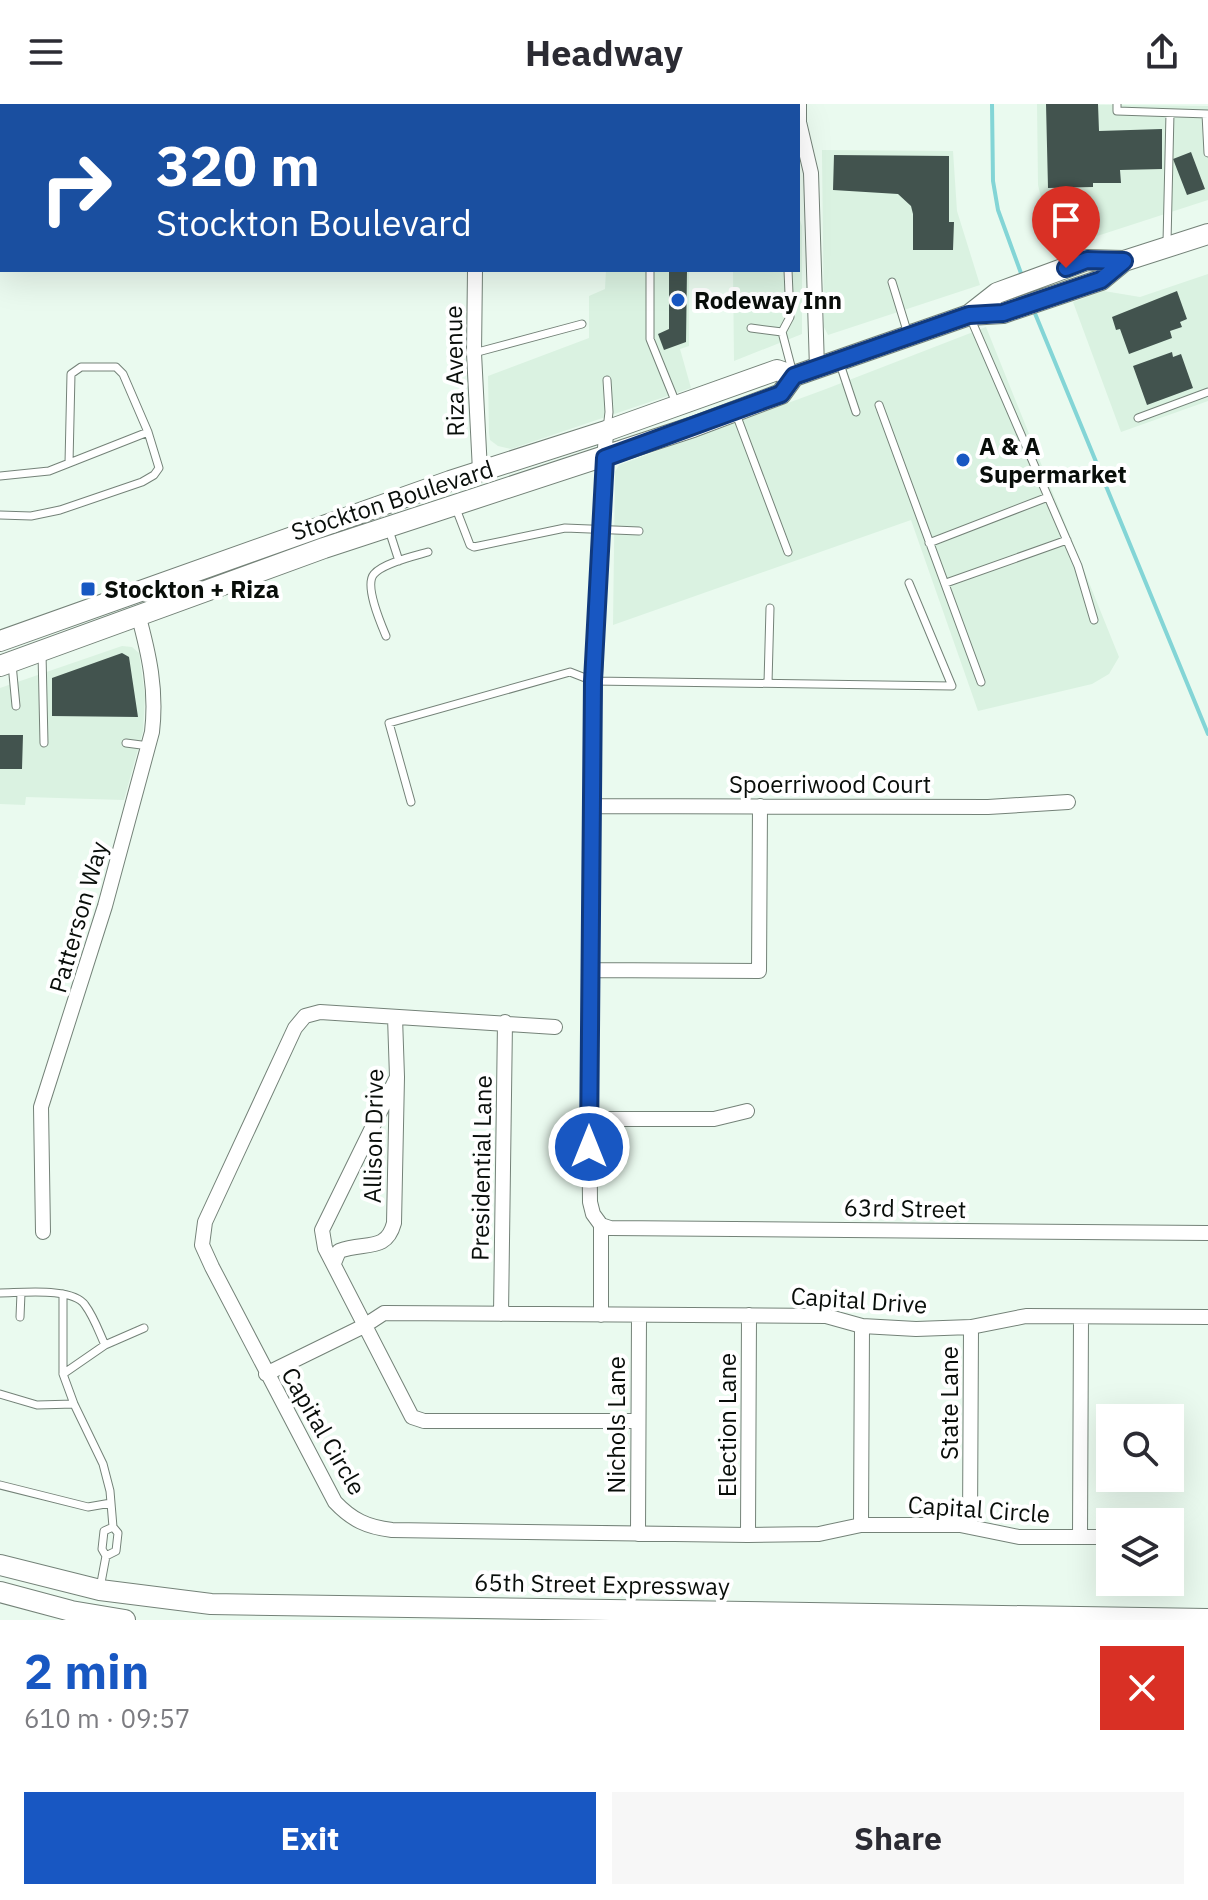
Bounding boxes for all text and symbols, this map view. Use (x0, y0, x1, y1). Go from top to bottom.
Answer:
text: Headway (525, 29, 683, 76)
icon: menu (24, 30, 68, 74)
icon: share (1140, 30, 1184, 74)
text: 320 m (156, 129, 320, 201)
icon: right (24, 136, 128, 240)
pin (1032, 186, 1100, 268)
icon: arrive (1044, 198, 1088, 242)
text: Stockton Boulevard (156, 199, 472, 246)
place label: Rodeway Inn (694, 284, 842, 316)
marker: Rodeway Inn (669, 291, 687, 309)
street label: Riza Avenue (437, 305, 471, 437)
place label: A & A Supermarket (979, 430, 1127, 490)
marker: A & A Supermarket (954, 451, 972, 469)
street label: Stockton Boulevard (287, 452, 497, 548)
place label: Stockton + Riza (104, 573, 279, 605)
marker: Stockton + Riza (79, 580, 97, 598)
street label: Spoerriwood Court (729, 768, 931, 800)
street label: Patterson Way (41, 838, 115, 996)
street label: Allison Drive (356, 1069, 390, 1203)
street label: Presidential Lane (463, 1075, 499, 1261)
position arrow (547, 1105, 631, 1189)
street label: 63rd Street (843, 1191, 967, 1225)
street label: Capital Drive (790, 1279, 928, 1321)
street label: State Lane (933, 1346, 965, 1460)
street label: Election Lane (711, 1353, 743, 1497)
street label: Nichols Lane (600, 1356, 632, 1494)
street label: Capital Circle (275, 1361, 373, 1501)
map controls (1096, 1404, 1184, 1596)
button: search (1096, 1404, 1184, 1492)
street label: Capital Circle (907, 1488, 1051, 1530)
button: layers (1096, 1508, 1184, 1596)
street label: 65th Street Expressway (474, 1566, 730, 1602)
text: 2 min (24, 1640, 149, 1702)
button: close (1100, 1646, 1184, 1730)
text: 610 m · 09:57 (24, 1701, 190, 1735)
button: Exit (24, 1792, 596, 1884)
button: Share (612, 1792, 1184, 1884)

